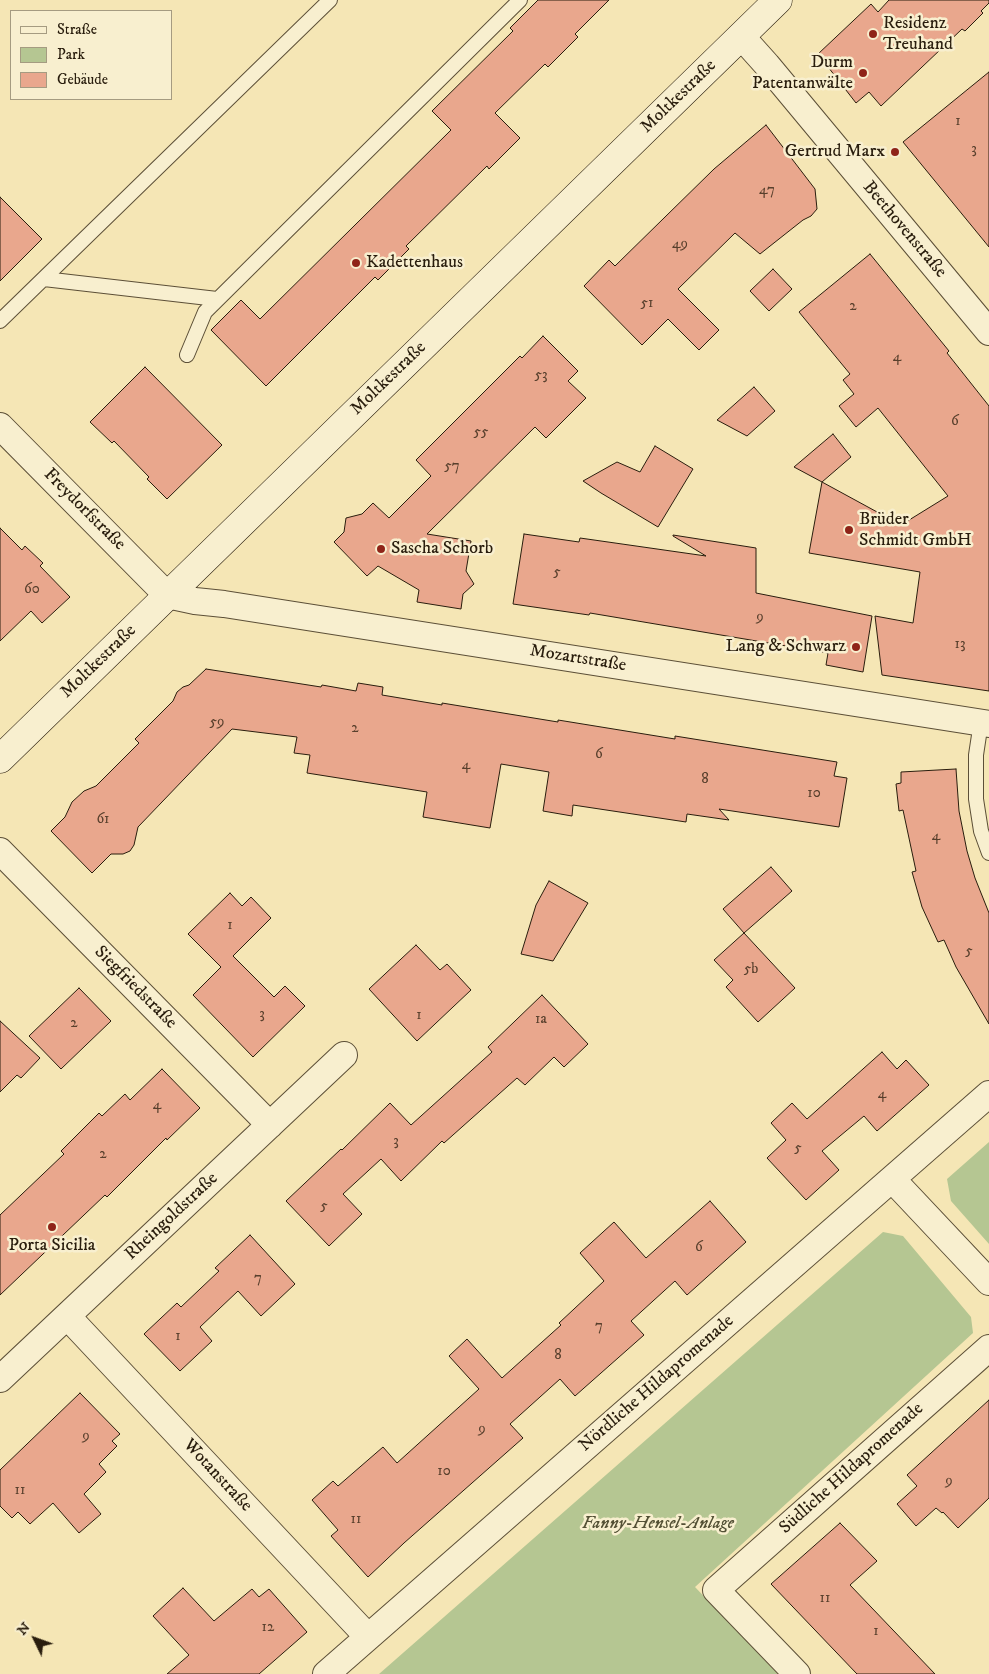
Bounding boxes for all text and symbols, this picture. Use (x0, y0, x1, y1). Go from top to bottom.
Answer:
legend (10, 10, 172, 100)
place label: Residenz Treuhand (883, 13, 953, 56)
text: Straße (57, 20, 97, 39)
marker: Residenz Treuhand (867, 28, 879, 40)
text: Park (57, 45, 85, 64)
place label: Durm Patentanwälte (752, 52, 853, 94)
street label: Moltkestraße (637, 56, 721, 138)
marker: Durm Patentanwälte (857, 67, 869, 79)
text: Gebäude (57, 70, 108, 89)
house number: 1 (955, 113, 961, 131)
place label: Gertrud Marx (785, 141, 885, 163)
house number: 3 (971, 141, 977, 159)
marker: Gertrud Marx (889, 146, 901, 158)
street label: Beethovenstraße (857, 177, 951, 283)
house number: 47 (759, 182, 775, 200)
house number: 49 (672, 236, 688, 254)
place label: Kadettenhaus (366, 252, 463, 274)
marker: Kadettenhaus (350, 257, 362, 269)
house number: 51 (641, 295, 653, 313)
house number: 2 (849, 298, 857, 316)
street label: Moltkestraße (347, 338, 431, 420)
house number: 4 (893, 349, 901, 367)
house number: 53 (534, 367, 548, 385)
house number: 6 (951, 413, 959, 431)
house number: 55 (474, 424, 488, 442)
house number: 57 (444, 458, 460, 476)
street label: Freydorfstraße (38, 464, 130, 556)
place label: Brüder Schmidt GmbH (859, 509, 972, 552)
marker: Brüder Schmidt GmbH (843, 524, 855, 536)
place label: Sascha Schorb (391, 538, 493, 560)
marker: Sascha Schorb (375, 543, 387, 555)
house number: 5 (553, 564, 561, 582)
house number: 60 (24, 581, 40, 599)
house number: 9 (756, 609, 764, 627)
street label: Moltkestraße (57, 621, 141, 703)
place label: Lang & Schwarz (725, 636, 846, 658)
house number: 13 (954, 636, 966, 654)
street label: Mozartstraße (528, 641, 628, 677)
marker: Lang & Schwarz (850, 641, 862, 653)
house number: 59 (210, 714, 224, 732)
house number: 2 (351, 720, 359, 738)
house number: 6 (595, 746, 603, 764)
house number: 4 (462, 757, 470, 775)
house number: 8 (701, 771, 709, 789)
house number: 10 (807, 785, 821, 803)
house number: 61 (96, 811, 110, 829)
house number: 4 (932, 828, 940, 846)
house number: 1 (227, 917, 233, 935)
street label: Siegfriedstraße (89, 942, 181, 1034)
house number: 5 (965, 943, 973, 961)
house number: 5b (744, 961, 758, 979)
house number: 3 (259, 1006, 265, 1024)
house number: 1 (416, 1007, 422, 1025)
house number: 1a (535, 1011, 547, 1029)
house number: 2 (70, 1015, 78, 1033)
house number: 4 (878, 1086, 886, 1104)
house number: 4 (153, 1097, 161, 1115)
house number: 3 (393, 1133, 399, 1151)
house number: 5 (794, 1140, 802, 1158)
house number: 2 (99, 1146, 107, 1164)
street label: Rheingoldstraße (121, 1168, 223, 1266)
house number: 5 (320, 1198, 328, 1216)
marker: Porta Sicilia (46, 1221, 58, 1233)
place label: Porta Sicilia (9, 1235, 95, 1257)
house number: 6 (695, 1239, 703, 1257)
house number: 7 (254, 1270, 262, 1288)
street label: Nördliche Hildapromenade (575, 1311, 739, 1457)
house number: 7 (595, 1318, 603, 1336)
house number: 1 (175, 1328, 181, 1346)
house number: 8 (554, 1347, 562, 1365)
street label: Südliche Hildapromenade (776, 1399, 928, 1539)
house number: 9 (478, 1421, 486, 1439)
house number: 9 (82, 1428, 90, 1446)
street label: Wotanstraße (178, 1435, 256, 1517)
house number: 10 (437, 1463, 451, 1481)
house number: 9 (945, 1473, 953, 1491)
house number: 11 (14, 1482, 26, 1500)
house number: 11 (350, 1511, 362, 1529)
park label: Fanny-Hensel-Anlage (582, 1513, 734, 1535)
house number: 11 (819, 1590, 831, 1608)
north arrow (10, 1614, 60, 1664)
text: N (13, 1619, 34, 1639)
house number: 12 (262, 1619, 274, 1637)
house number: 1 (873, 1623, 879, 1641)

